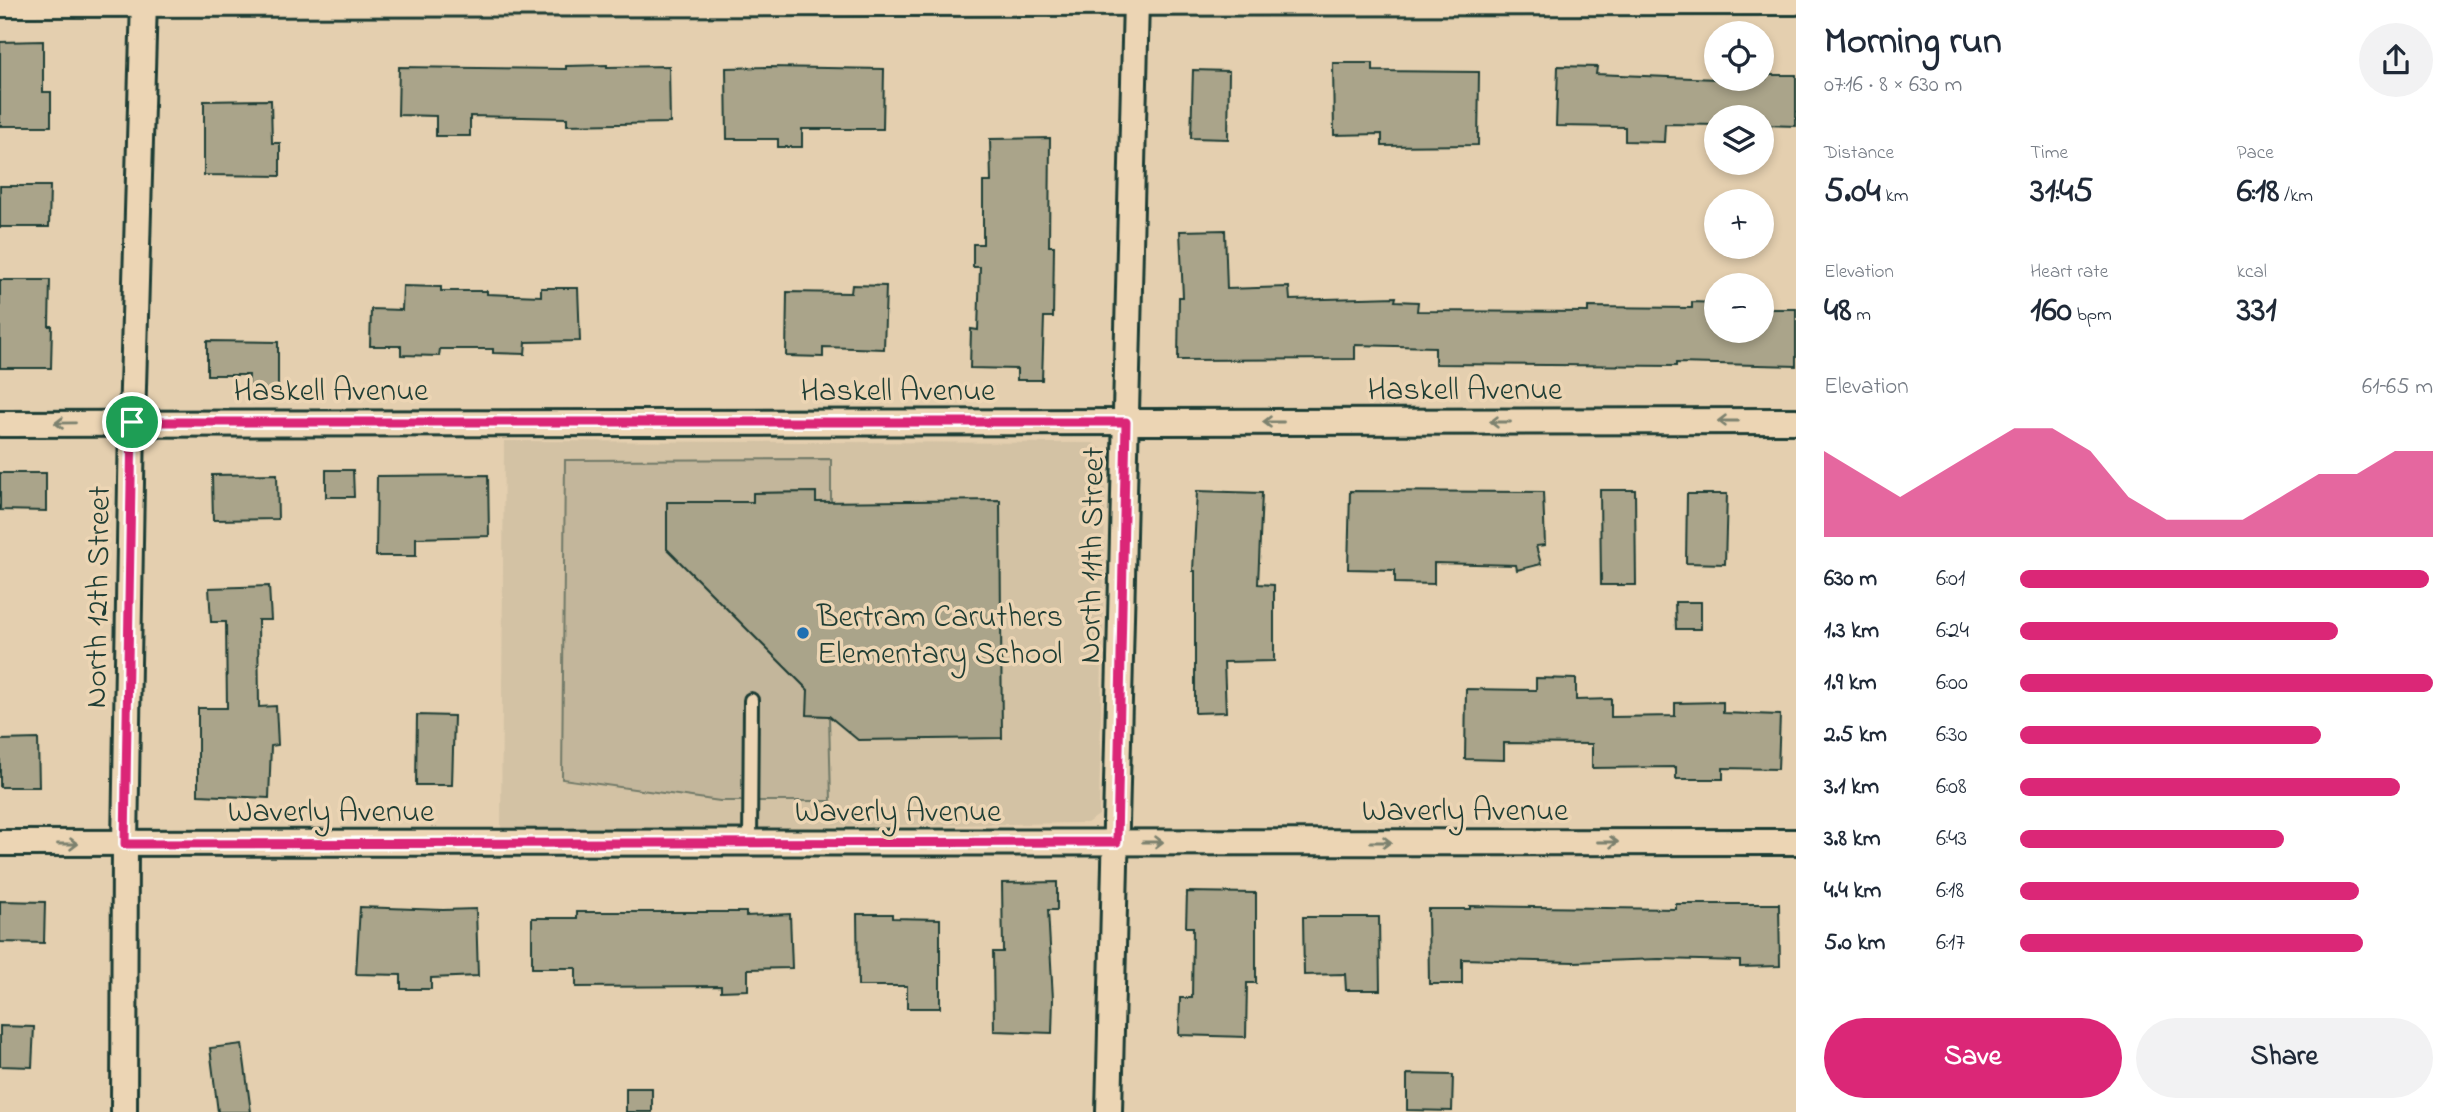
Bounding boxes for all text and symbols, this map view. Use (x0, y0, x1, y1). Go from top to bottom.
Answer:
text: Morning run (1824, 15, 2002, 71)
map controls (1704, 21, 1774, 343)
button: locate (1704, 21, 1774, 91)
button: share (2359, 23, 2433, 97)
text: 07:16 · 8 × 630 m (1824, 69, 1962, 102)
button: layers (1704, 105, 1774, 175)
text: Distance (1824, 140, 1894, 167)
text: Time (2030, 140, 2068, 167)
text: Pace (2237, 140, 2274, 167)
text: 5.04 (1824, 167, 1881, 218)
text: 31:45 (2030, 167, 2093, 218)
text: 6:18 (2237, 167, 2279, 218)
text: km (1881, 183, 1909, 210)
text: /km (2279, 183, 2313, 210)
button: + (1704, 189, 1774, 259)
text: Elevation (1824, 259, 1894, 286)
text: Heart rate (2030, 259, 2108, 286)
text: kcal (2237, 259, 2267, 286)
button: − (1704, 273, 1774, 343)
text: 48 (1824, 286, 1852, 337)
text: 160 (2030, 286, 2072, 337)
text: 331 (2237, 286, 2277, 337)
text: m (1852, 302, 1871, 329)
text: bpm (2072, 302, 2112, 329)
street label: Haskell Avenue (1368, 368, 1563, 415)
street label: Haskell Avenue (234, 369, 429, 416)
street label: Haskell Avenue (801, 369, 996, 416)
text: Elevation (1824, 371, 1909, 404)
text: 61–65 m (2362, 371, 2433, 404)
pin (102, 392, 162, 452)
icon: arrive (113, 403, 151, 441)
one-way arrow (1717, 414, 1740, 428)
one-way arrow (1262, 415, 1285, 429)
one-way arrow (1489, 415, 1512, 429)
one-way arrow (54, 416, 77, 430)
street label: North 11th Street (1068, 446, 1119, 664)
street label: North 12th Street (74, 485, 125, 709)
text: 630 m (1824, 563, 1877, 596)
text: 6:01 (1936, 563, 1965, 596)
place label: Bertram Caruthers Elementary School (816, 595, 1063, 679)
text: 1.3 km (1824, 615, 1879, 648)
text: 6:24 (1936, 615, 1969, 648)
marker: Bertram Caruthers Elementary School (795, 625, 811, 641)
text: 1.9 km (1824, 667, 1877, 700)
text: 6:00 (1936, 667, 1968, 700)
text: 2.5 km (1824, 719, 1887, 752)
text: 6:30 (1936, 719, 1968, 752)
text: 3.1 km (1824, 771, 1879, 804)
text: 6:08 (1936, 771, 1967, 804)
street label: Waverly Avenue (1362, 789, 1569, 836)
street label: Waverly Avenue (228, 790, 435, 837)
street label: Waverly Avenue (795, 790, 1002, 837)
text: 3.8 km (1824, 823, 1881, 856)
text: 6:43 (1936, 823, 1967, 856)
one-way arrow (1141, 835, 1164, 849)
one-way arrow (1369, 835, 1392, 849)
one-way arrow (1596, 835, 1619, 849)
one-way arrow (56, 837, 79, 851)
text: 4.4 km (1824, 875, 1881, 908)
text: 6:18 (1936, 875, 1964, 908)
text: 5.0 km (1824, 927, 1885, 960)
text: 6:17 (1936, 927, 1965, 960)
button: Save (1824, 1018, 2122, 1098)
button: Share (2136, 1018, 2433, 1098)

